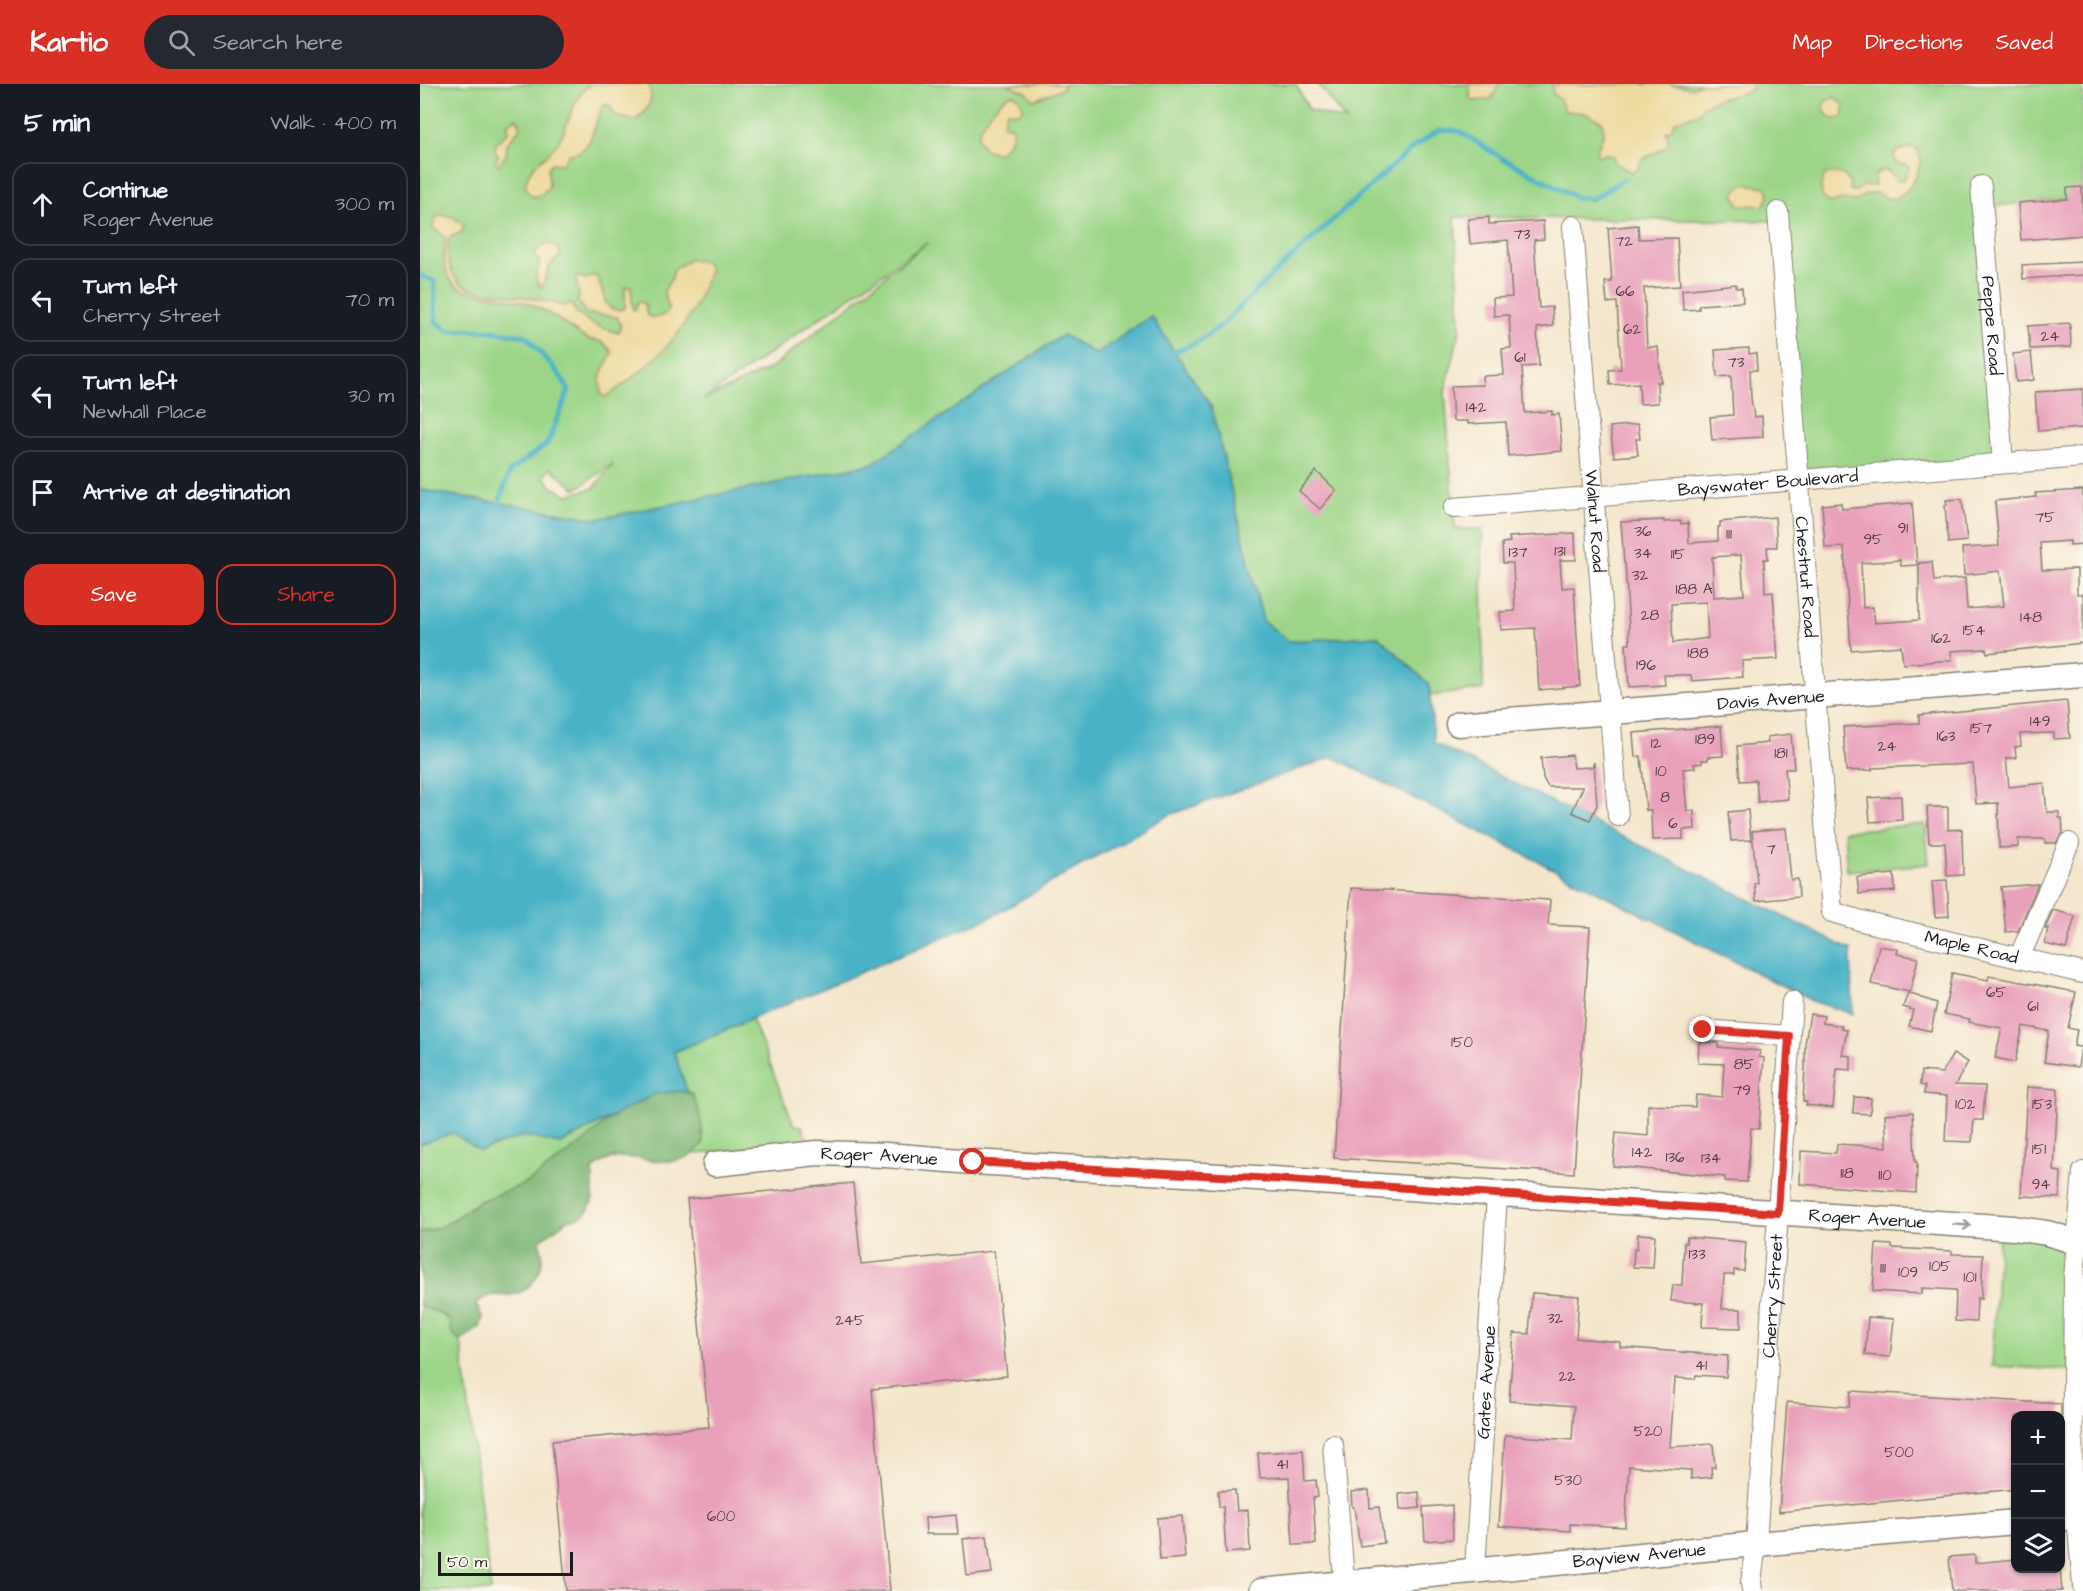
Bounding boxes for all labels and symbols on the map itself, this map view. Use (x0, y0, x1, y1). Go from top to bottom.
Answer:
house number: 73 (1514, 224, 1531, 245)
house number: 72 (1615, 231, 1633, 252)
street label: Peppe Road (1976, 275, 2008, 376)
house number: 66 (1616, 281, 1635, 302)
house number: 62 (1623, 319, 1641, 340)
house number: 24 (2041, 326, 2059, 347)
house number: 61 (1514, 347, 1526, 368)
house number: 73 (1728, 352, 1745, 373)
house number: 142 (1466, 397, 1487, 418)
street label: Bayswater Boulevard (1677, 463, 1859, 502)
street label: Walnut Road (1579, 469, 1612, 573)
house number: 75 (2035, 507, 2055, 528)
street label: Chestnut Road (1789, 515, 1823, 639)
house number: 91 (1898, 518, 1908, 539)
house number: 36 (1634, 521, 1652, 542)
house number: 111 (1726, 524, 1732, 545)
house number: 95 (1863, 529, 1883, 550)
house number: 131 (1554, 541, 1566, 562)
house number: 137 (1509, 542, 1527, 563)
house number: 34 (1634, 543, 1652, 564)
house number: 115 (1671, 544, 1686, 565)
house number: 32 (1632, 565, 1649, 586)
house number: 188 A (1676, 579, 1713, 600)
house number: 28 (1641, 605, 1659, 626)
house number: 148 (2020, 607, 2042, 628)
house number: 154 (1963, 620, 1985, 641)
house number: 162 (1931, 628, 1951, 649)
house number: 188 (1687, 643, 1709, 664)
house number: 196 (1636, 655, 1657, 676)
street label: Davis Avenue (1716, 683, 1826, 716)
house number: 149 (2030, 711, 2050, 732)
house number: 157 (1970, 718, 1992, 739)
house number: 163 (1937, 726, 1956, 747)
house number: 189 (1695, 729, 1715, 750)
house number: 12 (1651, 733, 1662, 754)
house number: 24 (1878, 736, 1896, 757)
house number: 181 (1774, 743, 1788, 764)
house number: 10 (1655, 761, 1667, 782)
house number: 8 (1660, 787, 1670, 808)
house number: 6 (1668, 813, 1678, 834)
house number: 7 (1766, 839, 1776, 860)
street label: Maple Road (1922, 924, 2021, 970)
house number: 65 (1986, 982, 2006, 1003)
house number: 61 (2027, 996, 2039, 1017)
route end (1689, 1016, 1715, 1042)
house number: 150 (1451, 1032, 1474, 1053)
house number: 85 (1734, 1054, 1755, 1075)
house number: 79 (1733, 1080, 1751, 1101)
house number: 102 (1955, 1094, 1975, 1115)
house number: 153 (2032, 1094, 2052, 1115)
house number: 151 (2032, 1139, 2046, 1160)
street label: Roger Avenue (820, 1141, 939, 1172)
house number: 142 (1632, 1142, 1653, 1163)
house number: 136 (1666, 1147, 1685, 1168)
route start (959, 1148, 985, 1174)
house number: 134 (1701, 1148, 1721, 1169)
house number: 118 (1840, 1163, 1854, 1184)
house number: 110 (1878, 1165, 1892, 1186)
house number: 94 (2032, 1174, 2050, 1195)
street label: Roger Avenue (1808, 1202, 1927, 1235)
one-way arrow (1951, 1220, 1971, 1231)
street label: Cherry Street (1756, 1233, 1789, 1359)
house number: 133 (1688, 1244, 1706, 1265)
house number: 105 (1929, 1256, 1951, 1277)
house number: 111 (1880, 1258, 1886, 1279)
house number: 109 (1898, 1262, 1918, 1283)
house number: 101 (1963, 1267, 1977, 1288)
house number: 32 (1547, 1308, 1564, 1329)
house number: 245 (835, 1310, 865, 1331)
street label: Gates Avenue (1470, 1325, 1502, 1440)
house number: 41 (1695, 1355, 1707, 1376)
house number: 22 (1558, 1366, 1576, 1387)
house number: 520 (1634, 1421, 1663, 1442)
house number: 500 (1884, 1442, 1914, 1463)
house number: 41 (1276, 1454, 1288, 1475)
house number: 530 (1554, 1470, 1582, 1491)
house number: 600 (707, 1506, 736, 1527)
street label: Bayview Avenue (1571, 1536, 1707, 1574)
scale bar (438, 1549, 573, 1576)

